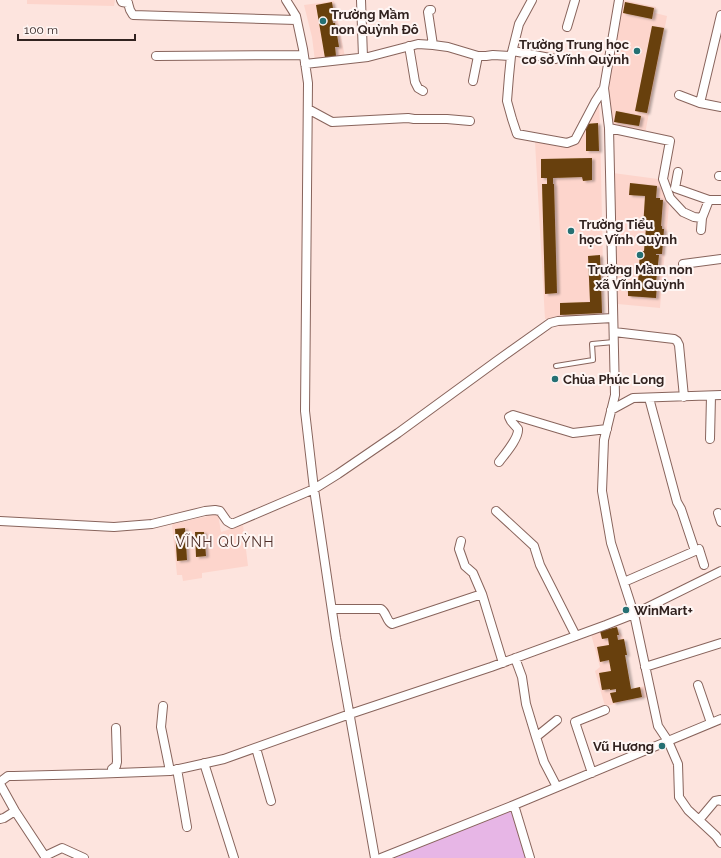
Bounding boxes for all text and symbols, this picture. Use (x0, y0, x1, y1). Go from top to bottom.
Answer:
place label: Trường Mầm non Quỳnh Đô (331, 7, 419, 37)
scale bar (18, 16, 135, 42)
marker: Trường Mầm non Quỳnh Đô (318, 16, 328, 26)
text: 100 m (24, 23, 58, 37)
place label: Trường Trung học cơ sở Vĩnh Quỳnh (519, 37, 630, 67)
marker: Trường Trung học cơ sở Vĩnh Quỳnh (632, 46, 642, 56)
place label: Trường Tiểu học Vĩnh Quỳnh (579, 217, 677, 247)
marker: Trường Tiểu học Vĩnh Quỳnh (566, 226, 576, 236)
marker: Trường Mầm non xã Vĩnh Quỳnh (635, 250, 645, 260)
place label: Trường Mầm non xã Vĩnh Quỳnh (587, 262, 693, 292)
place label: Chùa Phúc Long (563, 372, 664, 387)
marker: Chùa Phúc Long (550, 374, 560, 384)
district label: VĨNH QUỲNH (176, 533, 275, 550)
place label: WinMart+ (634, 603, 693, 618)
marker: WinMart+ (621, 605, 631, 615)
place label: Vũ Hương (593, 739, 654, 754)
marker: Vũ Hương (657, 741, 667, 751)

